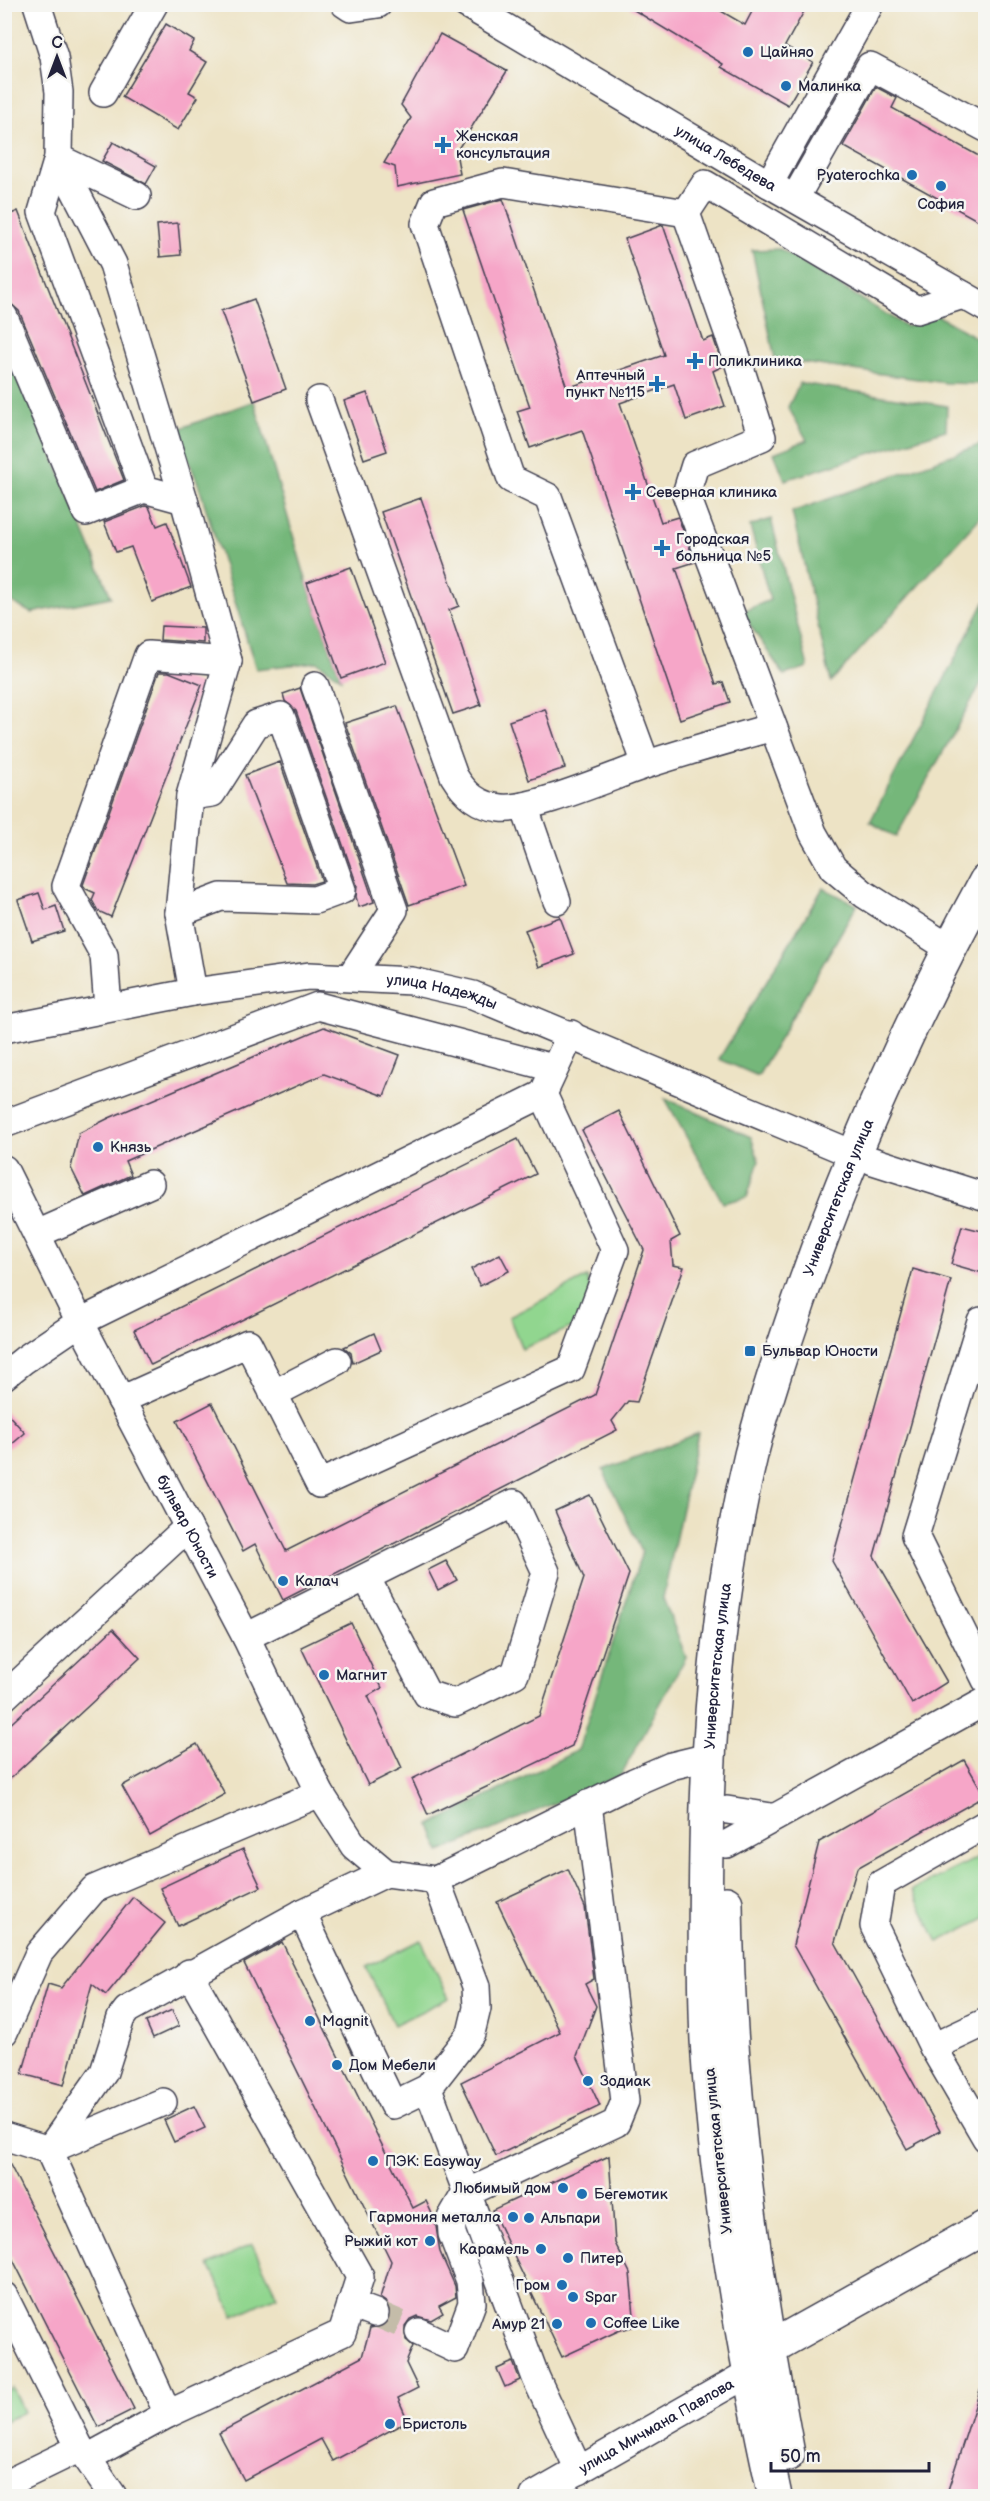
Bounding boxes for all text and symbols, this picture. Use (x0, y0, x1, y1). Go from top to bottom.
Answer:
north arrow (27, 27, 87, 87)
text: С (51, 34, 63, 53)
place label: Цайняо (760, 43, 814, 62)
marker: Цайняо (741, 45, 755, 59)
place label: Малинка (798, 77, 862, 96)
marker: Малинка (779, 79, 793, 93)
street label: улица Лебедева (671, 121, 779, 196)
place label: Женская консультация (456, 127, 550, 163)
marker: Женская консультация (434, 136, 452, 154)
place label: Pyaterochka (817, 166, 900, 185)
marker: Pyaterochka (905, 168, 919, 182)
marker: София (934, 179, 948, 193)
place label: София (917, 195, 965, 214)
marker: Поликлиника (686, 352, 704, 370)
place label: Поликлиника (708, 352, 802, 371)
place label: Аптечный пункт №115 (566, 366, 645, 402)
marker: Аптечный пункт №115 (650, 377, 664, 391)
marker: Северная клиника (624, 483, 642, 501)
place label: Северная клиника (646, 483, 777, 502)
place label: Городская больница №5 (676, 530, 771, 566)
marker: Городская больница №5 (653, 539, 671, 557)
street label: улица Надежды (386, 971, 500, 1014)
street label: Университетская улица (799, 1116, 878, 1279)
place label: Князь (110, 1138, 152, 1157)
marker: Князь (91, 1140, 105, 1154)
place label: Бульвар Юности (762, 1342, 878, 1361)
marker: Бульвар Юности (743, 1344, 757, 1358)
street label: бульвар Юности (152, 1472, 222, 1582)
place label: Калач (295, 1572, 339, 1591)
marker: Калач (276, 1574, 290, 1588)
street label: Университетская улица (700, 1582, 736, 1750)
place label: Магнит (336, 1666, 387, 1685)
marker: Магнит (317, 1668, 331, 1682)
place label: Magnit (322, 2012, 369, 2031)
marker: Magnit (303, 2014, 317, 2028)
place label: Дом Мебели (349, 2056, 436, 2075)
marker: Дом Мебели (330, 2058, 344, 2072)
street label: Университетская улица (700, 2067, 737, 2235)
place label: Зодиак (600, 2072, 651, 2091)
marker: Зодиак (581, 2074, 595, 2088)
place label: ПЭК: Easyway (385, 2152, 481, 2171)
marker: ПЭК: Easyway (366, 2154, 380, 2168)
place label: Любимый дом (453, 2179, 551, 2198)
marker: Любимый дом (556, 2181, 570, 2195)
place label: Бегемотик (594, 2185, 668, 2204)
marker: Бегемотик (575, 2187, 589, 2201)
place label: Гармония металла (369, 2208, 501, 2227)
place label: Альпари (540, 2209, 600, 2228)
marker: Гармония металла (506, 2210, 520, 2224)
marker: Альпари (522, 2211, 536, 2225)
place label: Рыжий кот (344, 2232, 418, 2251)
marker: Рыжий кот (423, 2234, 437, 2248)
place label: Карамель (459, 2240, 530, 2259)
marker: Карамель (534, 2242, 548, 2256)
place label: Питер (580, 2249, 624, 2268)
marker: Питер (561, 2251, 575, 2265)
place label: Гром (516, 2276, 550, 2295)
marker: Гром (555, 2278, 569, 2292)
place label: Spar (585, 2288, 617, 2307)
marker: Spar (566, 2290, 580, 2304)
place label: Coffee Like (603, 2314, 680, 2333)
place label: Амур 21 (491, 2315, 545, 2334)
marker: Coffee Like (584, 2316, 598, 2330)
marker: Амур 21 (550, 2317, 564, 2331)
street label: улица Мичмана Павлова (576, 2375, 738, 2478)
place label: Бристоль (402, 2415, 467, 2434)
marker: Бристоль (383, 2417, 397, 2431)
scale bar (771, 2435, 928, 2473)
text: 50 m (780, 2446, 821, 2467)

